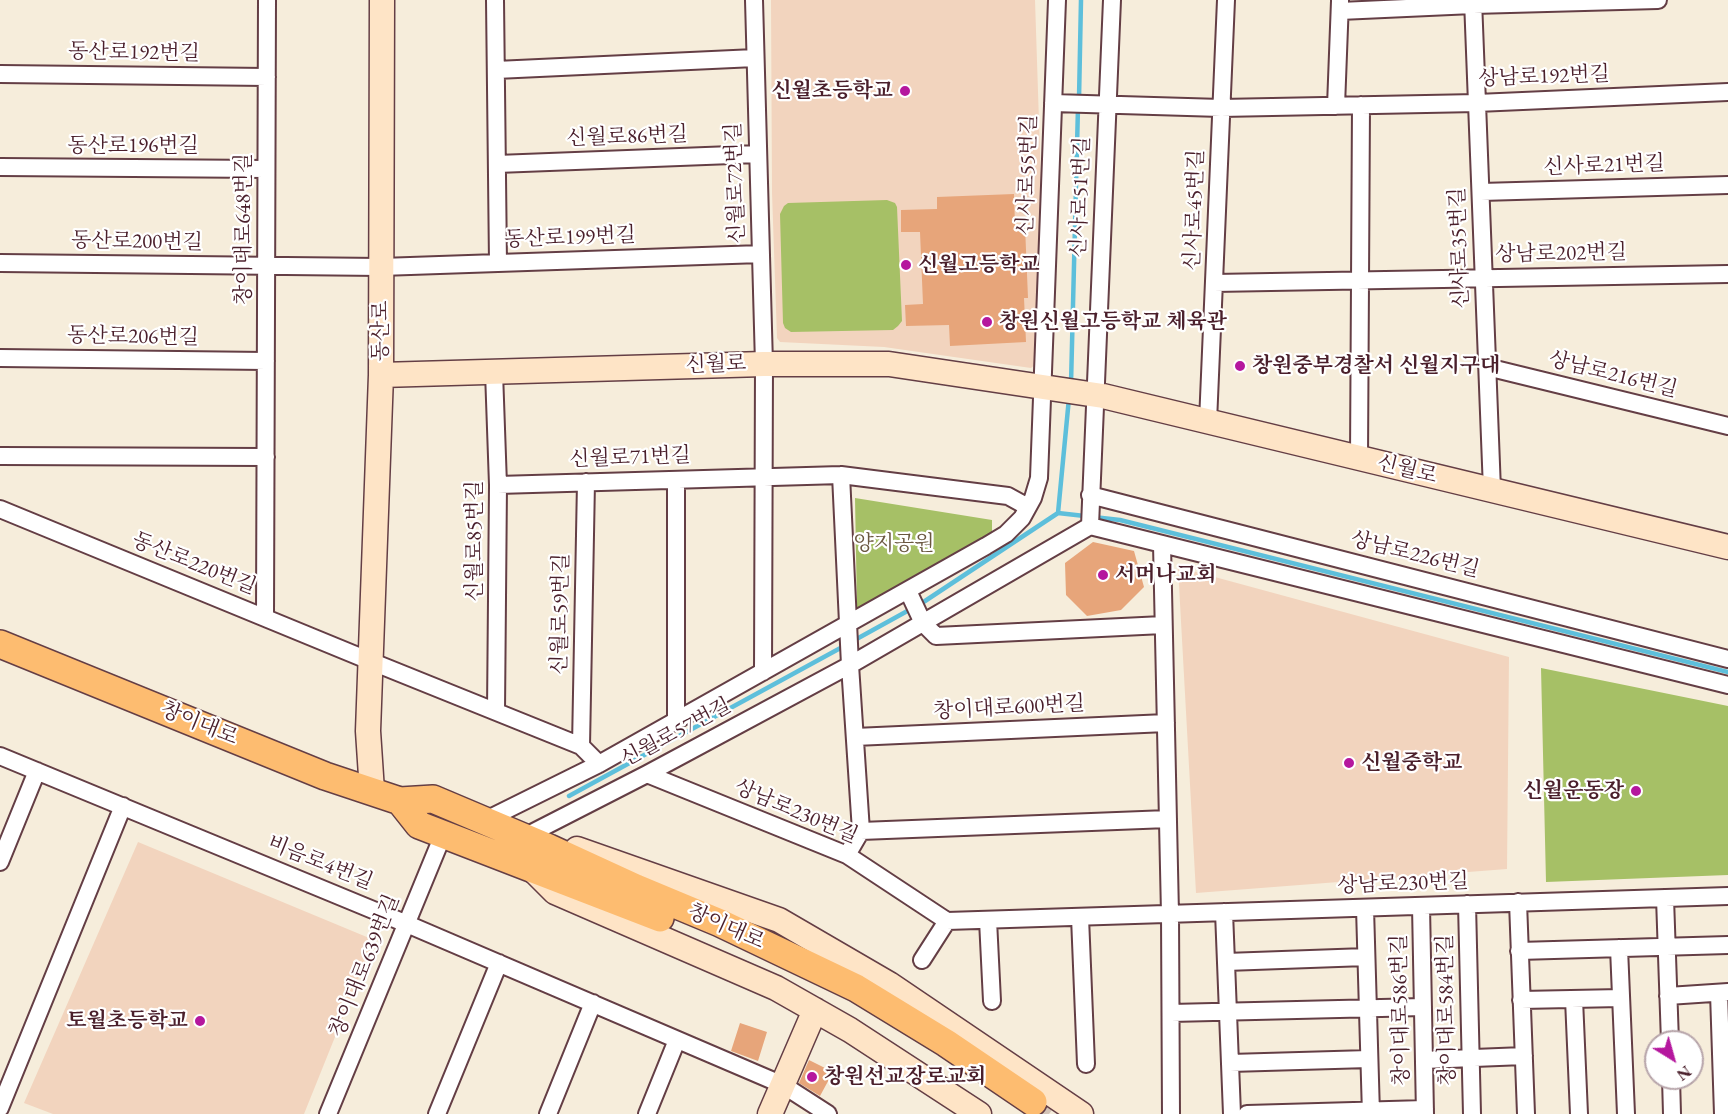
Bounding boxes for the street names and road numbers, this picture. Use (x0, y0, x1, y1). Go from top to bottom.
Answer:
street label: 동산로192번길 (68, 39, 200, 67)
street label: 상남로192번길 (1478, 62, 1610, 92)
street label: 신사로55번길 (1013, 114, 1043, 236)
street label: 신월로86번길 (566, 122, 688, 152)
street label: 신월로72번길 (721, 122, 751, 244)
street label: 동산로196번길 (67, 133, 199, 159)
street label: 신사로51번길 (1066, 136, 1096, 258)
street label: 신사로45번길 (1180, 149, 1210, 271)
street label: 신사로21번길 (1543, 151, 1665, 181)
street label: 창이대로648번길 (231, 153, 257, 305)
street label: 신사로35번길 (1445, 187, 1475, 309)
street label: 동산로199번길 (504, 223, 636, 253)
street label: 동산로200번길 (71, 228, 203, 256)
street label: 상남로202번길 (1495, 240, 1627, 268)
street label: 동산로 (368, 301, 394, 361)
street label: 동산로206번길 (67, 323, 199, 351)
street label: 상남로216번길 (1546, 347, 1680, 403)
street label: 신월로 (685, 351, 747, 379)
street label: 신월로71번길 (569, 443, 691, 473)
street label: 신월로 (1374, 450, 1440, 490)
street label: 신월로85번길 (462, 480, 488, 602)
street label: 상남로226번길 (1348, 527, 1482, 583)
street label: 동산로220번길 (128, 528, 260, 600)
street label: 신월로59번길 (547, 553, 575, 675)
street label: 창이대로600번길 (932, 691, 1086, 725)
street label: 신월로57번길 (616, 693, 736, 773)
street label: 창이대로 (157, 697, 241, 751)
street label: 상남로230번길 (730, 775, 862, 849)
street label: 비음로4번길 (264, 830, 376, 896)
street label: 상남로230번길 (1337, 869, 1469, 899)
street label: 창이대로639번길 (325, 891, 405, 1041)
street label: 창이대로 (684, 899, 768, 955)
street label: 창이대로586번길 (1387, 934, 1415, 1086)
street label: 창이대로584번길 (1433, 934, 1461, 1086)

